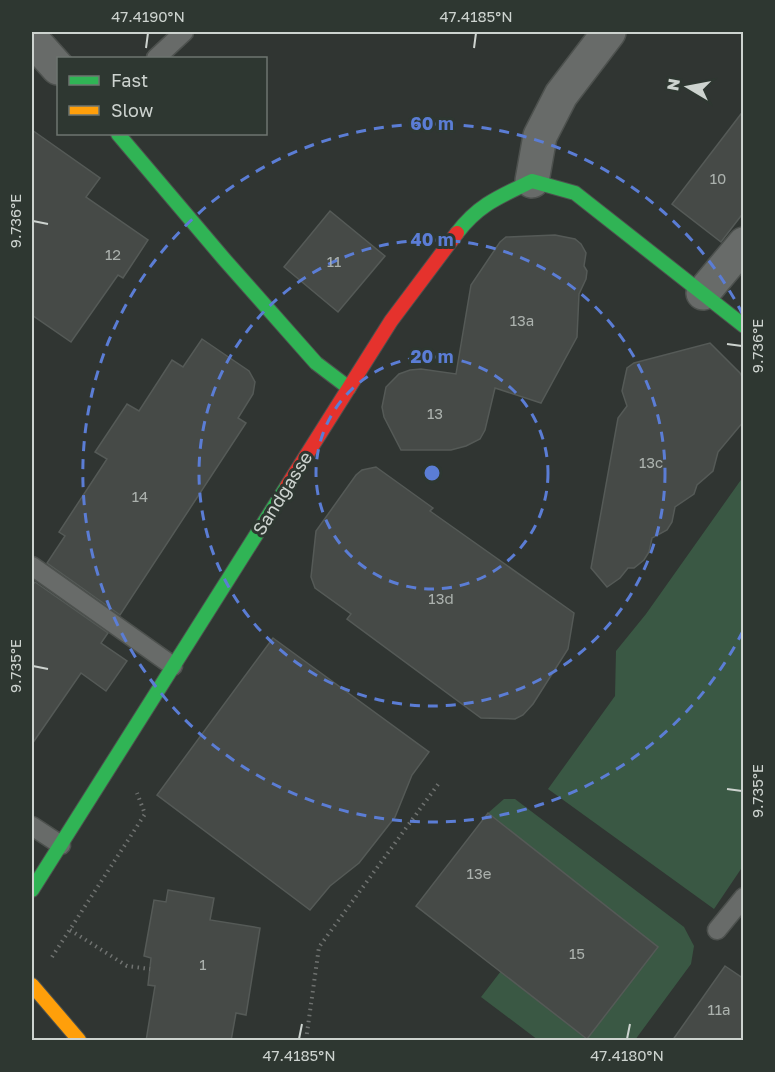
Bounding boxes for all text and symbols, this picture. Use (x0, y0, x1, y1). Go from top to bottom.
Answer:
text: 47.4190°N (111, 7, 185, 25)
text: 47.4185°N (439, 7, 513, 25)
legend (57, 57, 267, 135)
north arrow (658, 57, 718, 117)
text: Fast (111, 69, 148, 91)
text: N (662, 77, 684, 92)
text: Slow (111, 99, 154, 121)
text: 60 m (410, 112, 454, 134)
house number: 10 (710, 169, 726, 187)
text: 9.736°E (6, 194, 24, 248)
text: 40 m (410, 228, 454, 250)
house number: 12 (105, 245, 121, 263)
house number: 11 (327, 252, 341, 270)
house number: 13a (510, 311, 534, 329)
text: 9.736°E (748, 319, 766, 373)
text: 20 m (411, 345, 453, 367)
house number: 13 (427, 404, 443, 422)
street label: Sandgasse (248, 447, 316, 539)
house number: 13c (639, 453, 663, 471)
centre of rings (422, 463, 442, 483)
house number: 14 (132, 487, 148, 505)
house number: 13d (428, 589, 454, 607)
text: 9.735°E (6, 639, 24, 693)
text: 9.735°E (748, 764, 766, 818)
house number: 13e (467, 864, 492, 882)
house number: 15 (569, 944, 585, 962)
house number: 1 (199, 955, 207, 973)
house number: 11a (707, 1000, 731, 1018)
text: 47.4185°N (262, 1046, 336, 1064)
text: 47.4180°N (590, 1046, 664, 1064)

